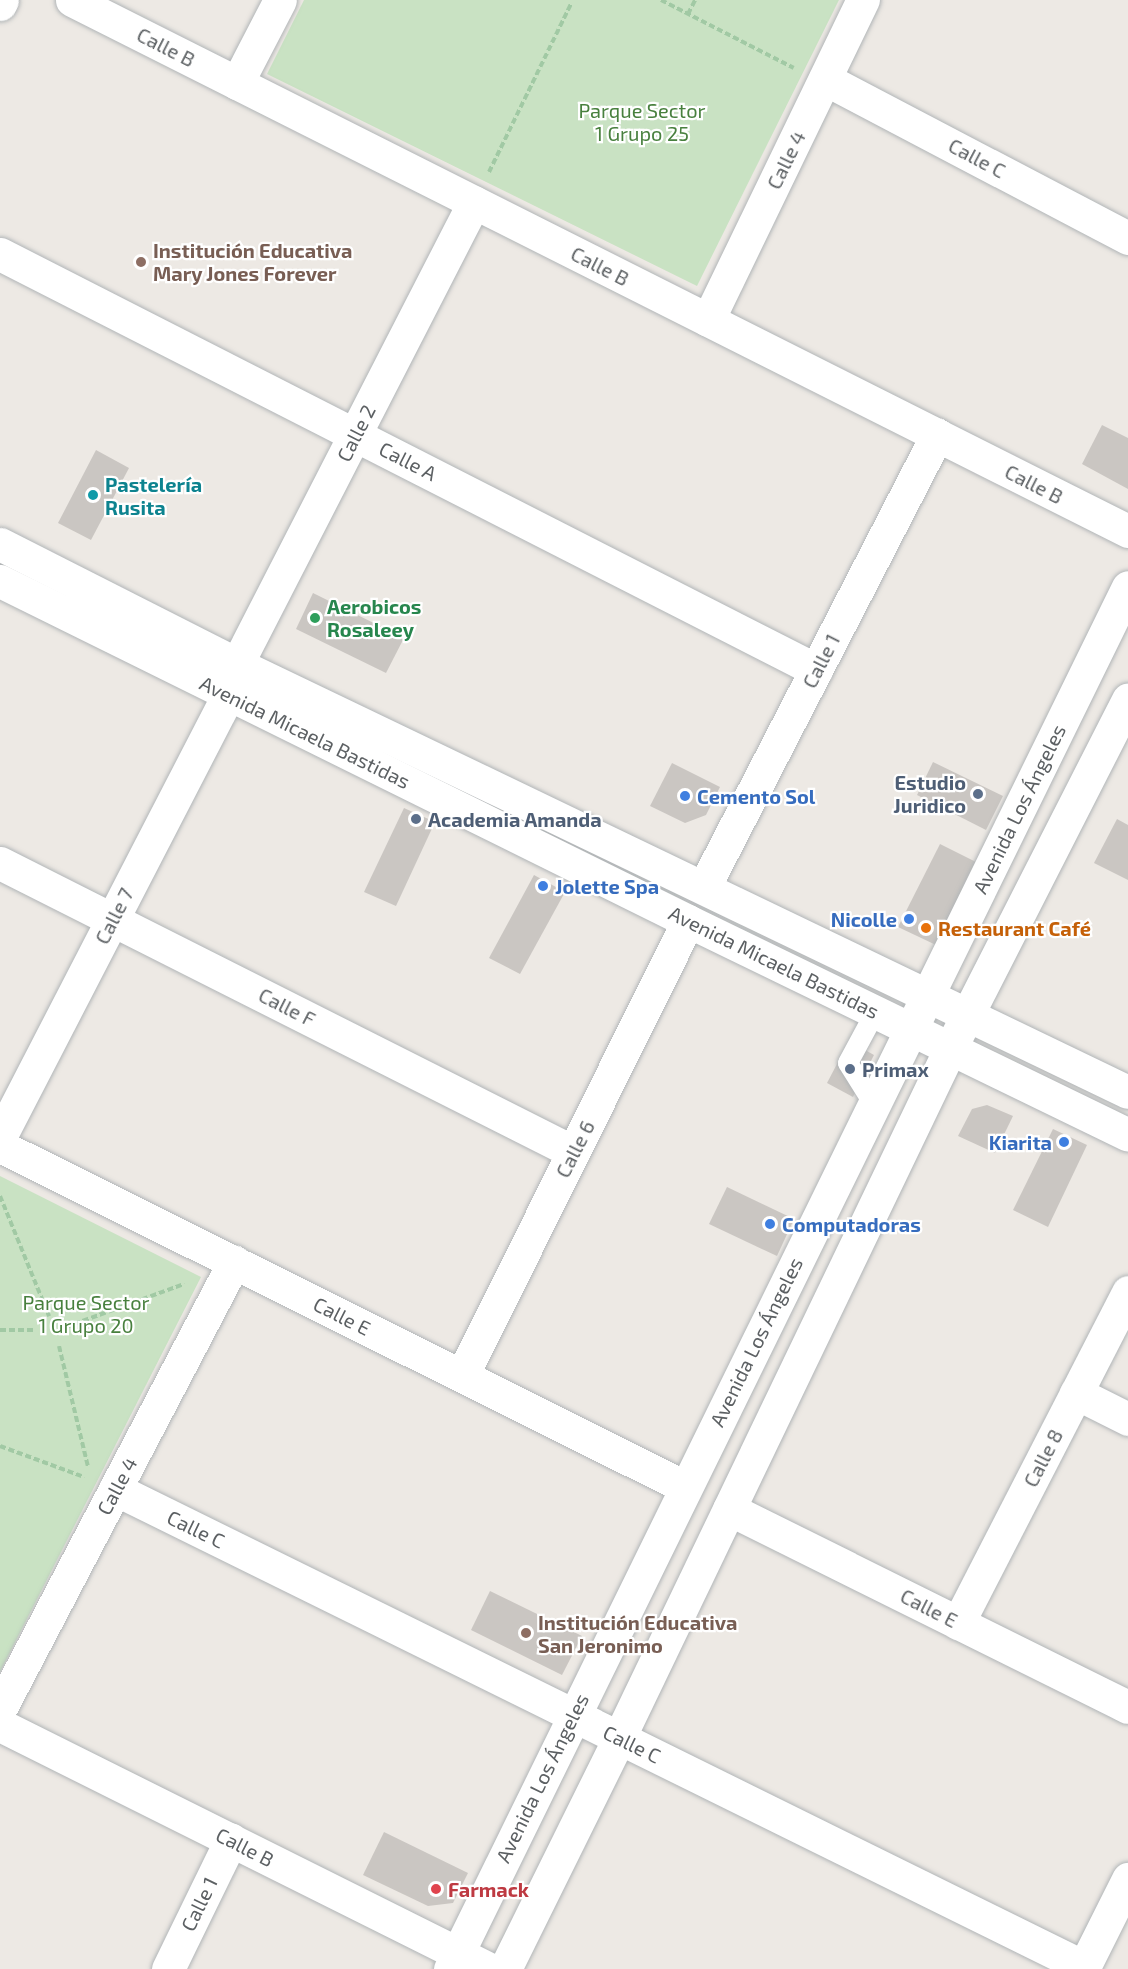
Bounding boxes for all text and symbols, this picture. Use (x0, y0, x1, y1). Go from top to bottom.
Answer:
street label: Calle B (133, 22, 199, 72)
park label: Parque Sector 1 Grupo 25 (578, 99, 706, 146)
street label: Calle 4 (762, 127, 810, 193)
street label: Calle C (944, 133, 1010, 183)
place label: Institución Educativa Mary Jones Forever (153, 238, 352, 285)
street label: Calle B (567, 241, 633, 291)
marker: Institución Educativa Mary Jones Forever (134, 255, 148, 269)
street label: Calle 2 (332, 401, 380, 465)
street label: Calle A (375, 436, 441, 486)
street label: Calle B (1001, 459, 1067, 509)
place label: Pastelería Rusita (105, 472, 202, 519)
marker: Pastelería Rusita (86, 488, 100, 502)
place label: Aerobicos Rosaleey (327, 594, 421, 641)
marker: Aerobicos Rosaleey (308, 611, 322, 625)
street label: Calle 1 (797, 630, 845, 692)
street label: Avenida Micaela Bastidas (196, 671, 414, 793)
street label: Avenida Los Ángeles (968, 720, 1070, 898)
place label: Estudio Juridico (893, 771, 966, 818)
place label: Cemento Sol (697, 784, 815, 808)
marker: Estudio Juridico (971, 787, 985, 801)
marker: Cemento Sol (678, 789, 692, 803)
place label: Academia Amanda (428, 807, 602, 831)
marker: Academia Amanda (409, 812, 423, 826)
place label: Jolette Spa (555, 874, 659, 898)
marker: Jolette Spa (536, 879, 550, 893)
street label: Calle 7 (90, 884, 138, 948)
street label: Avenida Micaela Bastidas (665, 901, 883, 1023)
place label: Nicolle (831, 907, 897, 931)
marker: Nicolle (902, 912, 916, 926)
place label: Restaurant Café (938, 916, 1091, 940)
marker: Restaurant Café (919, 921, 933, 935)
street label: Calle F (255, 983, 319, 1031)
place label: Primax (862, 1057, 929, 1081)
marker: Primax (843, 1062, 857, 1076)
street label: Calle 6 (550, 1116, 600, 1182)
place label: Kiarita (989, 1130, 1052, 1154)
marker: Kiarita (1057, 1135, 1071, 1149)
place label: Computadoras (782, 1212, 921, 1236)
marker: Computadoras (763, 1217, 777, 1231)
street label: Avenida Los Ángeles (705, 1253, 807, 1431)
park label: Parque Sector 1 Grupo 20 (22, 1291, 150, 1338)
street label: Calle E (310, 1292, 374, 1340)
street label: Calle 8 (1018, 1425, 1068, 1491)
street label: Calle 4 (92, 1453, 142, 1519)
street label: Calle C (163, 1505, 229, 1553)
street label: Calle E (897, 1584, 961, 1632)
place label: Institución Educativa San Jeronimo (538, 1610, 737, 1657)
marker: Institución Educativa San Jeronimo (519, 1626, 533, 1640)
street label: Avenida Los Ángeles (491, 1689, 593, 1867)
street label: Calle C (599, 1720, 665, 1768)
street label: Calle B (212, 1822, 278, 1872)
street label: Calle 1 (176, 1873, 222, 1935)
place label: Farmack (448, 1877, 529, 1901)
marker: Farmack (429, 1882, 443, 1896)

